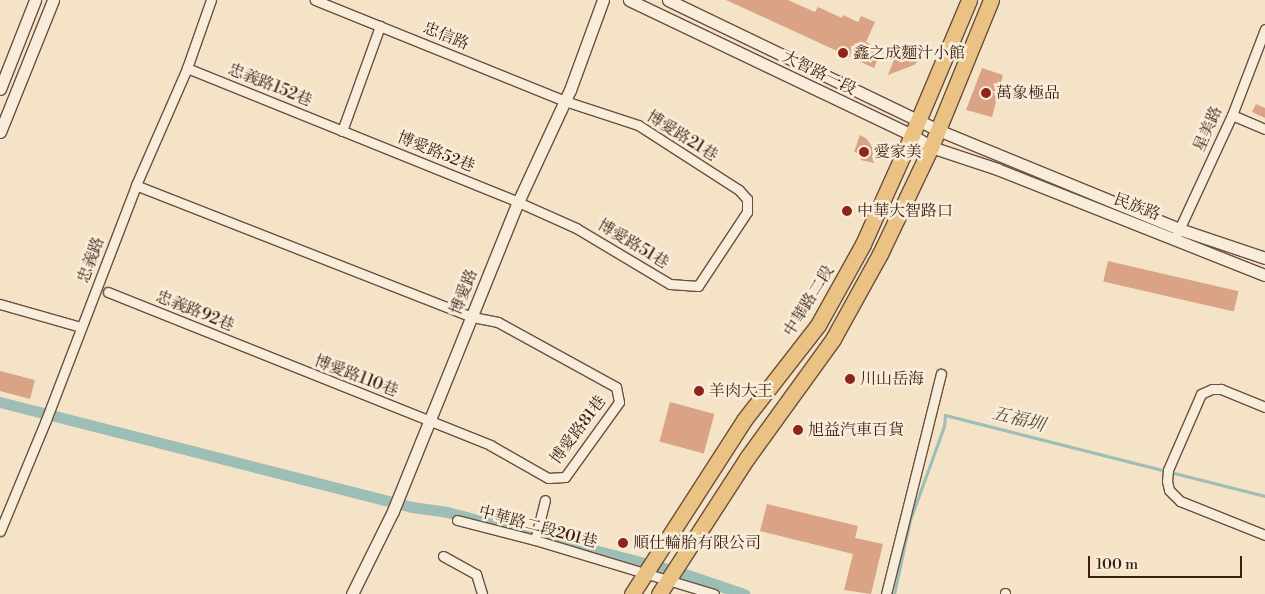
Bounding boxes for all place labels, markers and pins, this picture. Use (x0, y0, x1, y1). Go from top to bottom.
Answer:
place label: 鑫之成麵汁小館 (853, 43, 965, 63)
marker: 鑫之成麵汁小館 (837, 47, 849, 59)
place label: 萬象極品 (996, 83, 1060, 103)
marker: 萬象極品 (980, 87, 992, 99)
place label: 愛家美 (874, 142, 922, 162)
marker: 愛家美 (858, 146, 870, 158)
place label: 中華大智路口 (857, 201, 953, 221)
marker: 中華大智路口 (841, 205, 853, 217)
place label: 川山岳海 (860, 369, 924, 389)
marker: 川山岳海 (844, 373, 856, 385)
place label: 羊肉大王 (709, 381, 773, 401)
marker: 羊肉大王 (693, 385, 705, 397)
place label: 旭益汽車百貨 (808, 420, 904, 440)
marker: 旭益汽車百貨 (792, 424, 804, 436)
place label: 順仕輪胎有限公司 (633, 533, 761, 553)
marker: 順仕輪胎有限公司 (617, 537, 629, 549)

